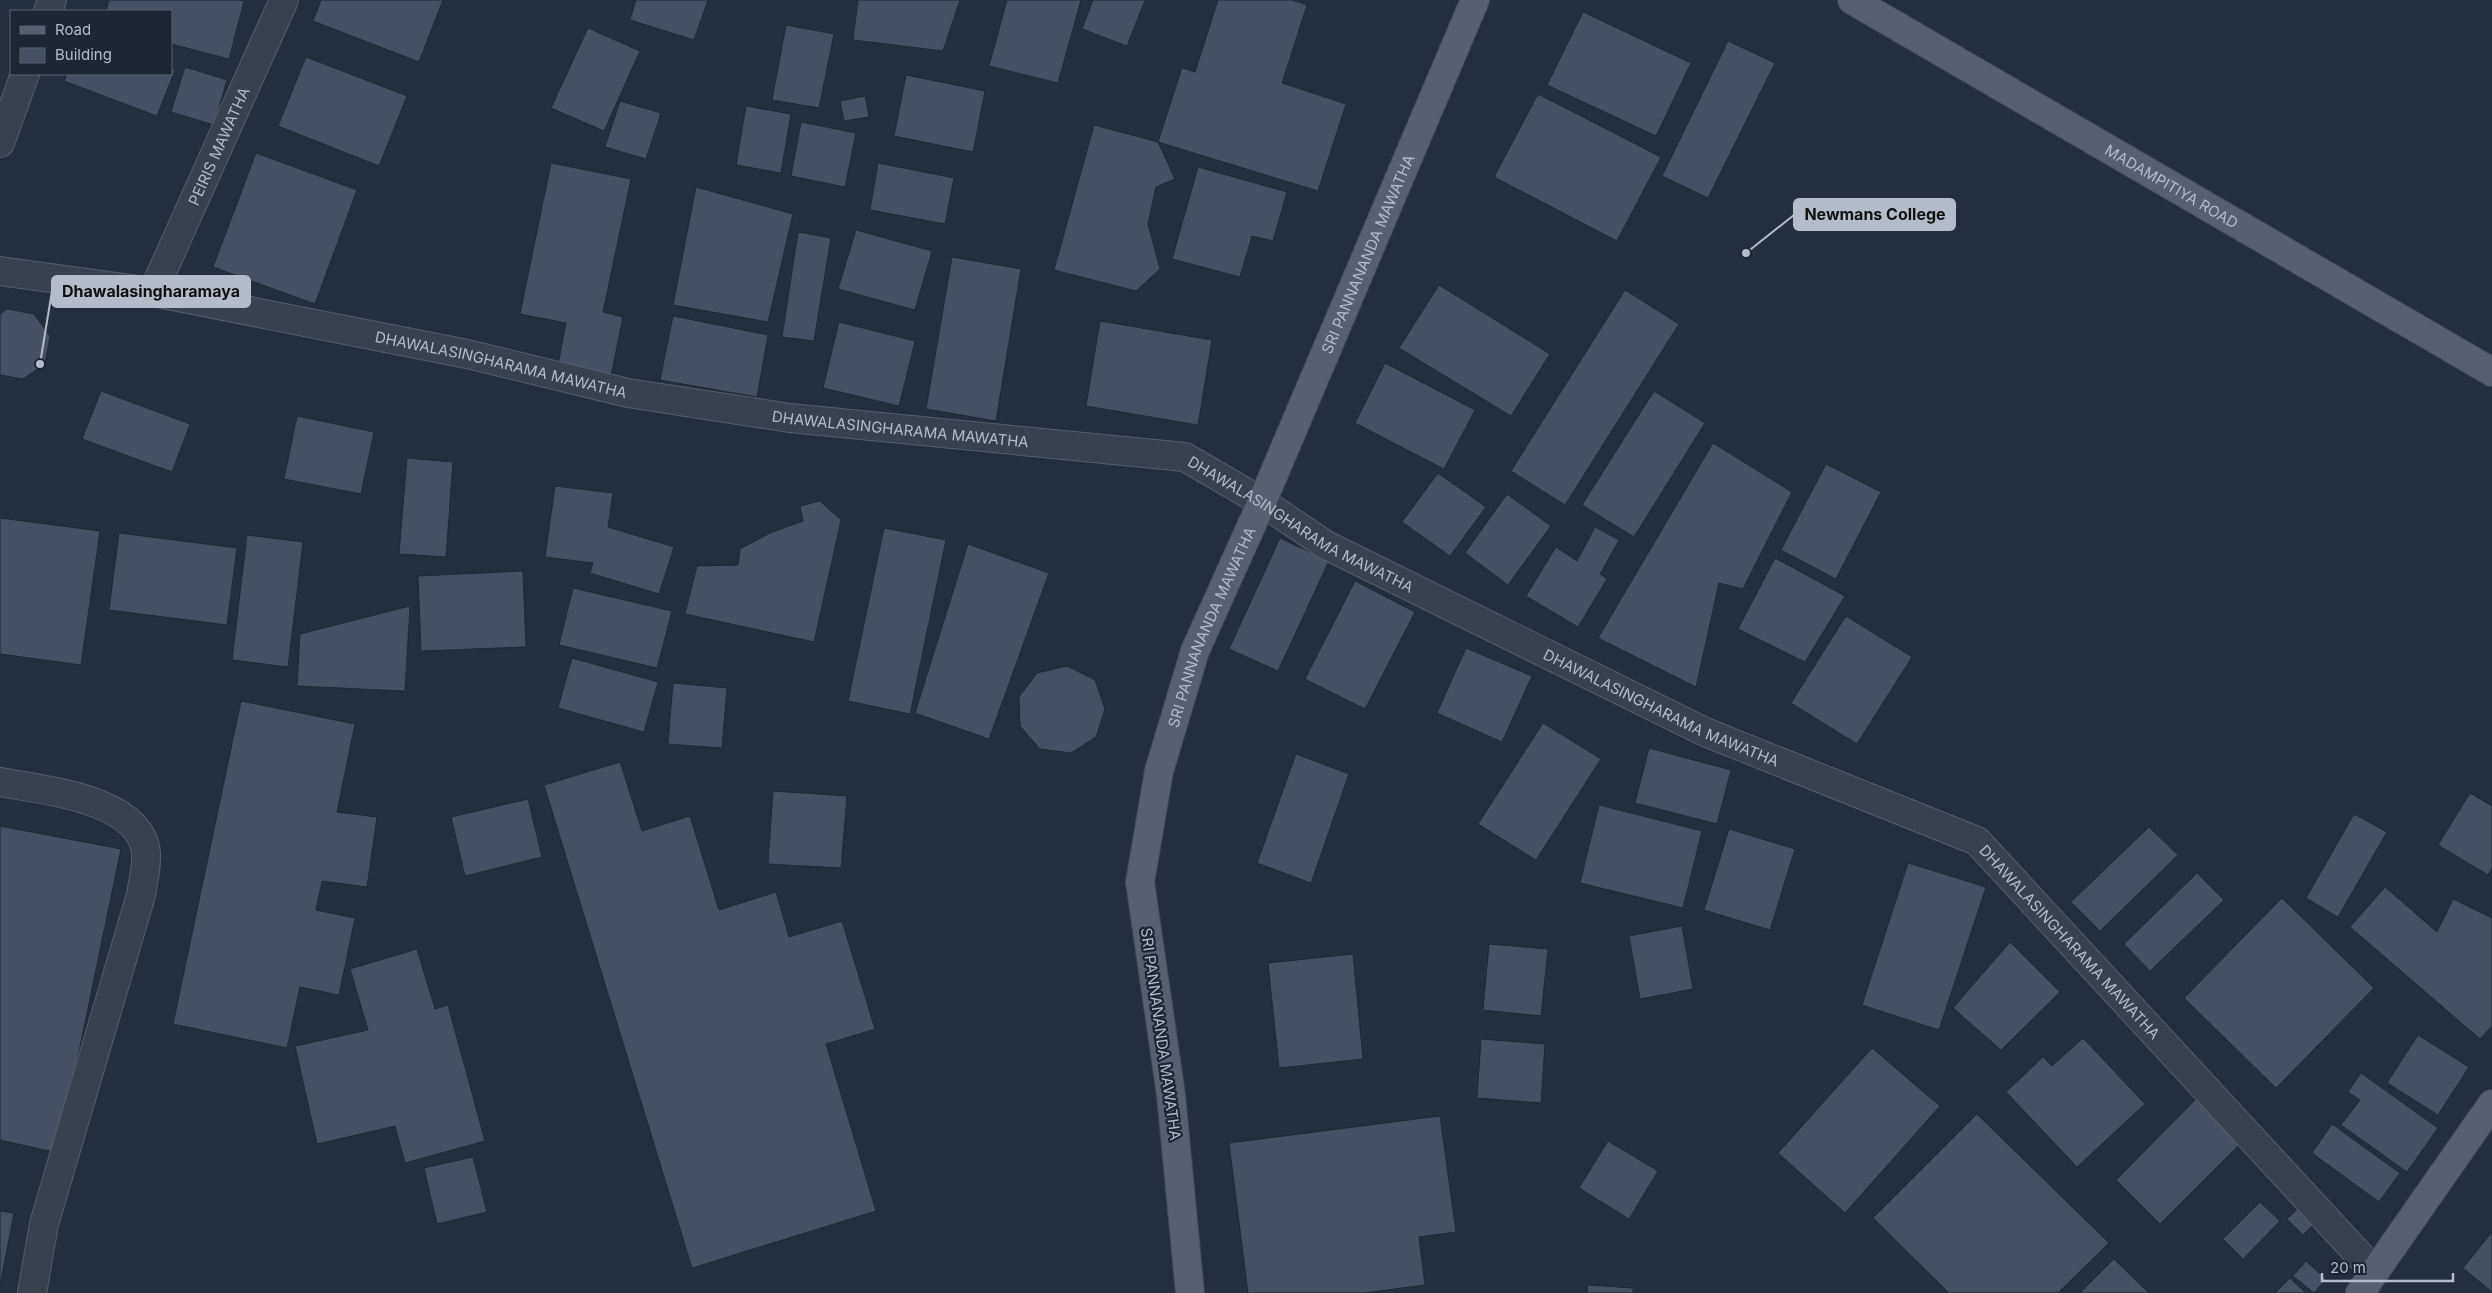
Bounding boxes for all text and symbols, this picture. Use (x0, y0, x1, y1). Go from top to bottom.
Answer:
legend (10, 10, 172, 75)
text: Road (55, 20, 91, 39)
text: Building (55, 45, 112, 64)
street label: PEIRIS MAWATHA (184, 84, 253, 208)
street label: MADAMPITIYA ROAD (2102, 140, 2242, 232)
street label: SRI PANNANANDA MAWATHA (1317, 151, 1418, 356)
callout: Newmans College (1794, 199, 1955, 230)
text: Newmans College (1804, 204, 1946, 224)
callout: Dhawalasingharamaya (52, 276, 250, 307)
text: Dhawalasingharamaya (62, 281, 240, 301)
street label: DHAWALASINGHARAMA MAWATHA (374, 327, 629, 402)
street label: DHAWALASINGHARAMA MAWATHA (771, 406, 1030, 451)
street label: DHAWALASINGHARAMA MAWATHA (1185, 451, 1417, 596)
street label: SRI PANNANANDA MAWATHA (1163, 524, 1259, 730)
street label: DHAWALASINGHARAMA MAWATHA (1540, 644, 1782, 770)
street label: DHAWALASINGHARAMA MAWATHA (1976, 841, 2164, 1043)
street label: SRI PANNANANDA MAWATHA (1137, 927, 1185, 1141)
scale bar (2322, 1250, 2453, 1282)
text: 20 m (2330, 1258, 2366, 1277)

